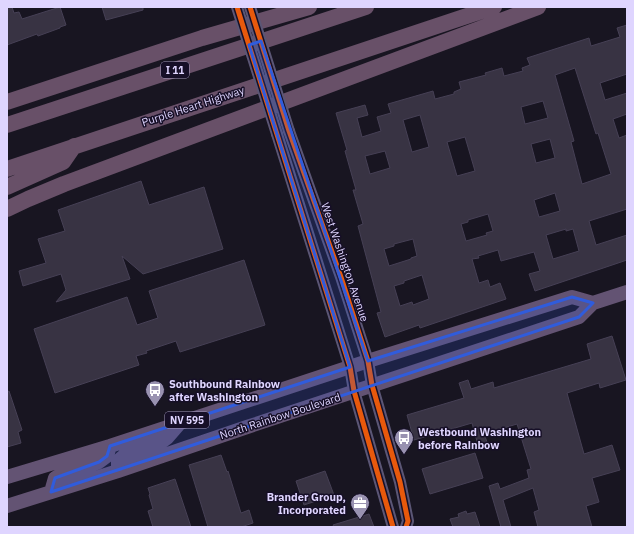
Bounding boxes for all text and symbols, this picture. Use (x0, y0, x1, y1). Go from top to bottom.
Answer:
road number: I 11 (161, 62, 189, 78)
street label: Purple Heart Highway (140, 83, 247, 129)
street label: West Washington Avenue (318, 201, 372, 323)
place label: Southbound Rainbow after Washington (169, 377, 281, 404)
bus stop icon: Southbound Rainbow after Washington (144, 379, 166, 407)
street label: North Rainbow Boulevard (218, 390, 342, 442)
road number: NV 595 (165, 412, 209, 428)
place label: Westbound Washington before Rainbow (418, 425, 541, 452)
bus stop icon: Westbound Washington before Rainbow (393, 427, 415, 455)
place label: Brander Group, Incorporated (267, 490, 346, 517)
office icon: Brander Group, Incorporated (349, 492, 371, 520)

